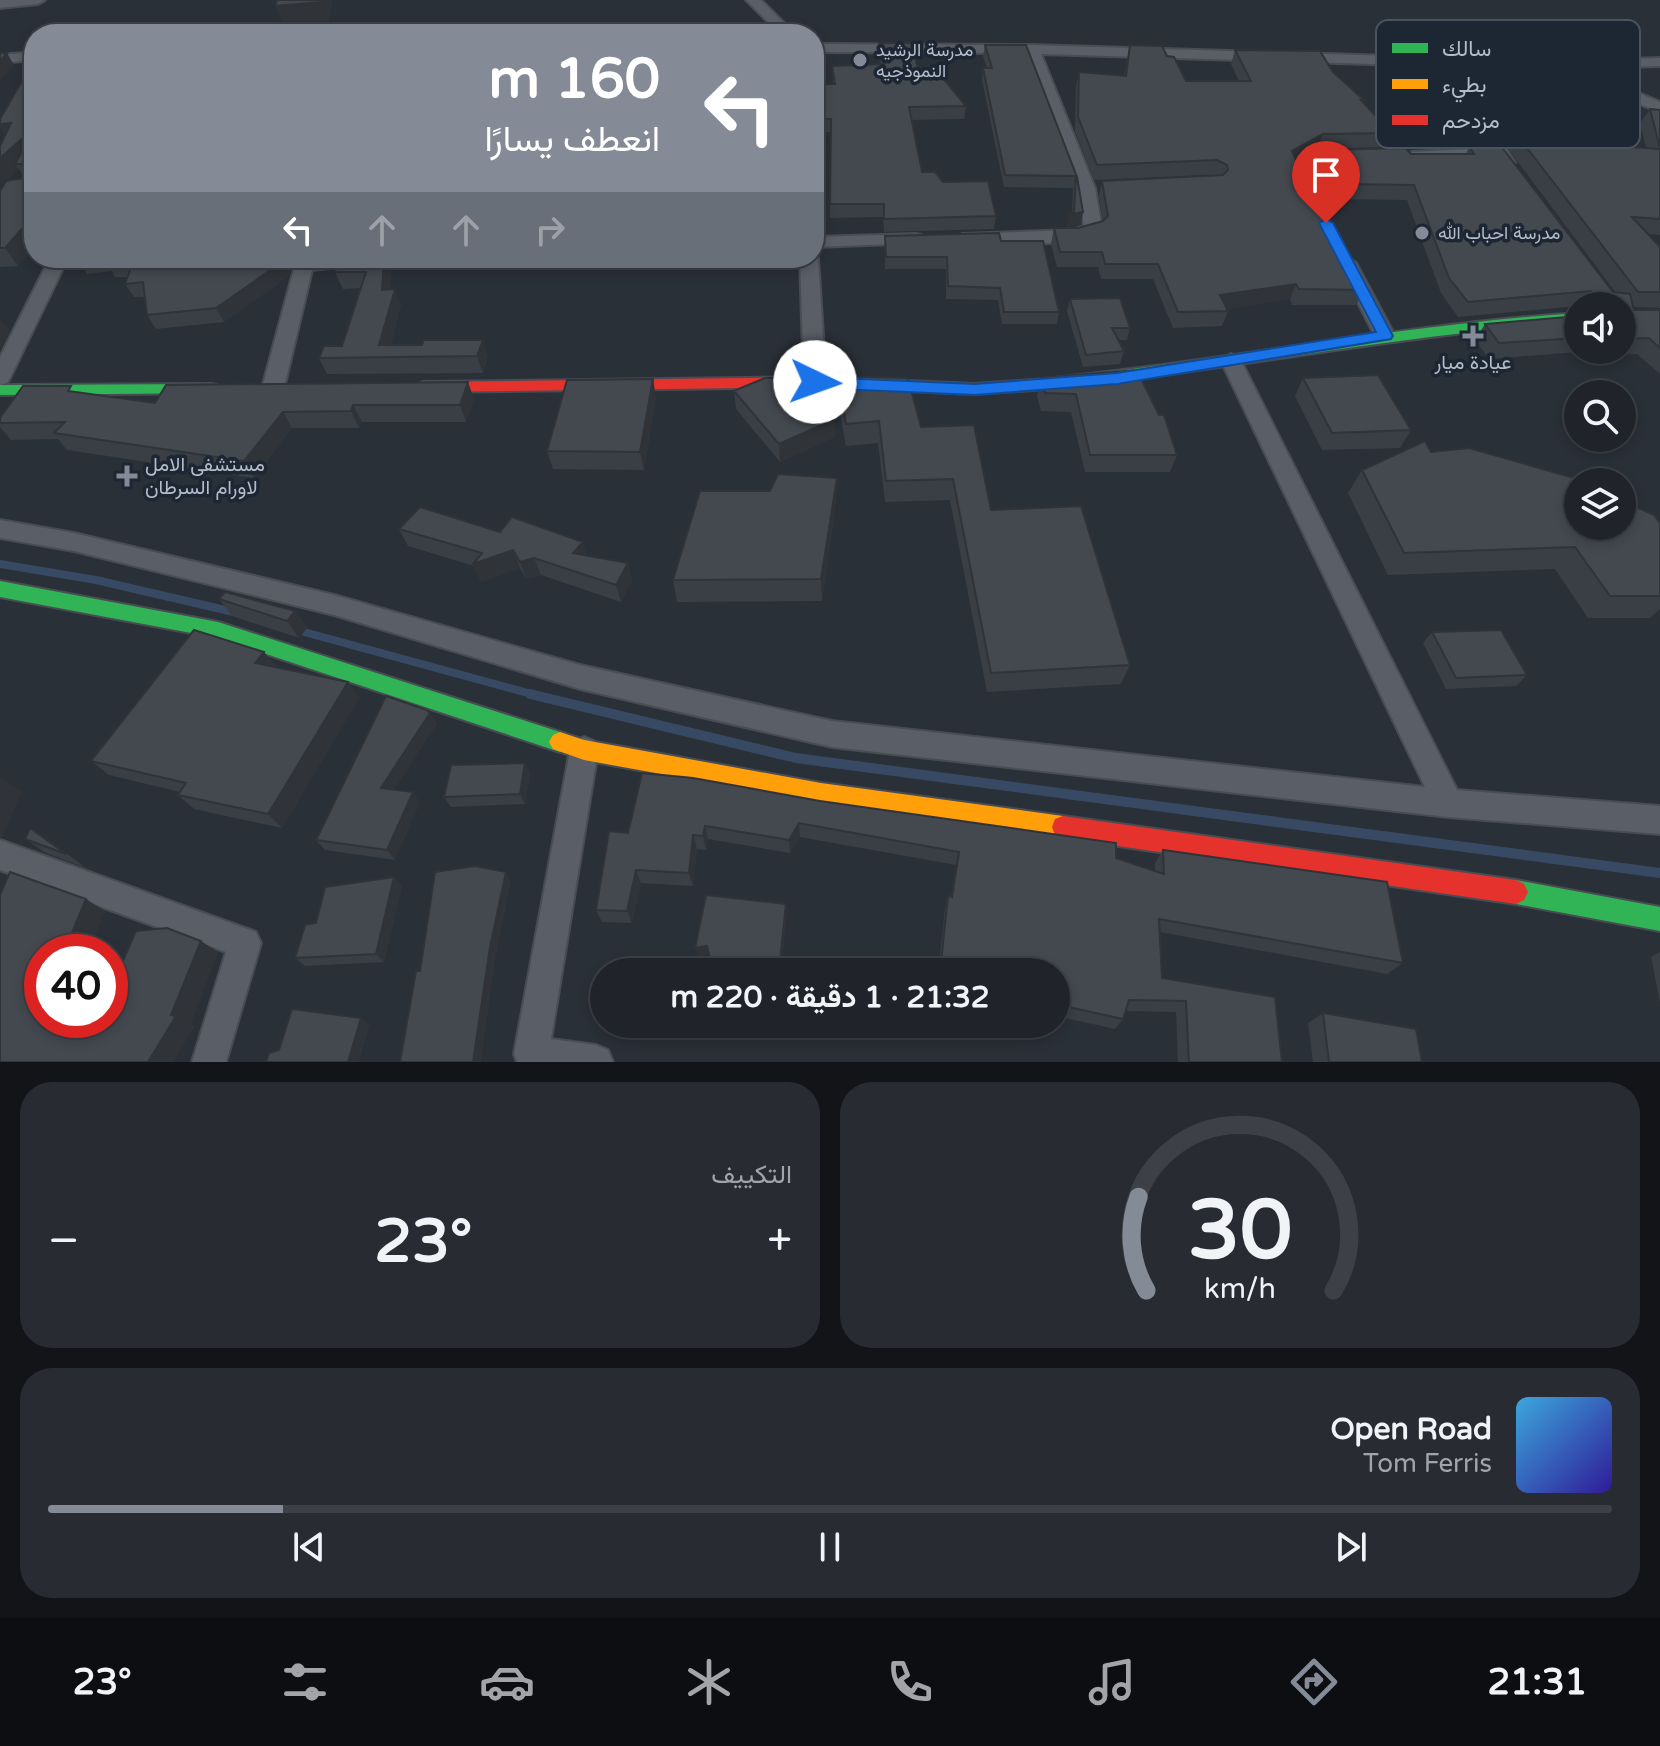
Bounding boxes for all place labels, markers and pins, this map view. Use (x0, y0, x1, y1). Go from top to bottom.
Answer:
place label: مدرسة الرشيد النموذجيه (876, 39, 973, 82)
marker: مدرسة الرشيد النموذجيه (851, 51, 869, 69)
pin (1292, 141, 1360, 223)
place label: مدرسة احباب الله (1438, 222, 1560, 244)
marker: مدرسة احباب الله (1413, 224, 1431, 242)
marker: عيادة ميار (1462, 325, 1484, 347)
place label: عيادة ميار (1433, 351, 1512, 375)
place label: مستشفى الامل لاورام السرطان (145, 453, 265, 500)
marker: مستشفى الامل لاورام السرطان (116, 465, 138, 487)

